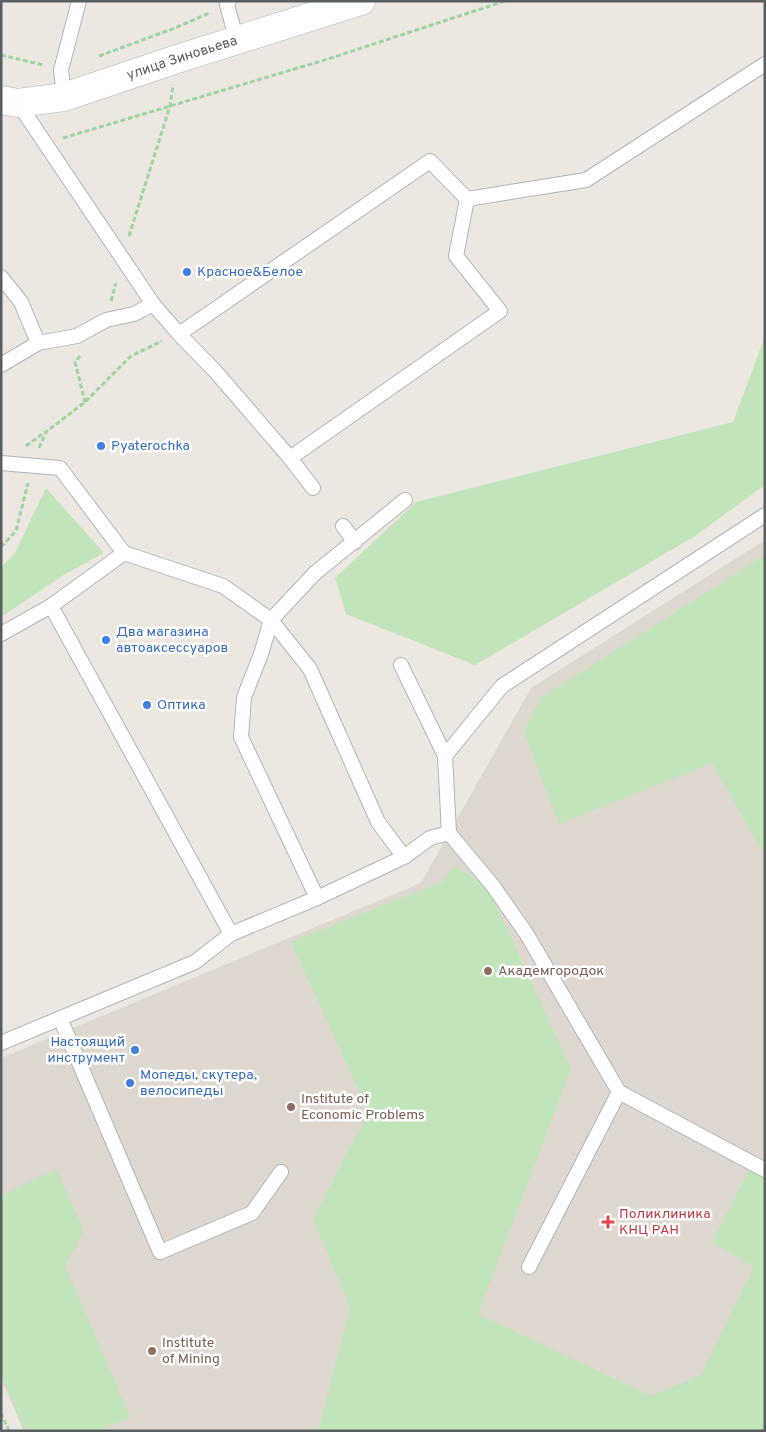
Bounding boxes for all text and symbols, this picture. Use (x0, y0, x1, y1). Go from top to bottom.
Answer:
street label: улица Зиновьева (125, 32, 239, 84)
place label: Красное&Белое (197, 264, 303, 281)
marker: Красное&Белое (181, 266, 193, 278)
place label: Pyaterochka (111, 438, 190, 455)
marker: Pyaterochka (95, 440, 107, 452)
place label: Два магазина автоаксессуаров (116, 624, 228, 657)
marker: Два магазина автоаксессуаров (100, 634, 112, 646)
place label: Оптика (157, 697, 206, 714)
marker: Оптика (141, 699, 153, 711)
place label: Академгородок (498, 963, 604, 980)
marker: Академгородок (482, 965, 494, 977)
place label: Настоящий инструмент (48, 1034, 125, 1067)
marker: Настоящий инструмент (129, 1044, 141, 1056)
place label: Мопеды, скутера, велосипеды (140, 1067, 257, 1100)
marker: Мопеды, скутера, велосипеды (124, 1077, 136, 1089)
place label: Institute of Economic Problems (301, 1091, 425, 1124)
marker: Institute of Economic Problems (285, 1101, 297, 1113)
place label: Поликлиника КНЦ РАН (619, 1206, 711, 1239)
marker: Поликлиника КНЦ РАН (601, 1215, 615, 1229)
place label: Institute of Mining (162, 1335, 220, 1368)
marker: Institute of Mining (146, 1345, 158, 1357)

